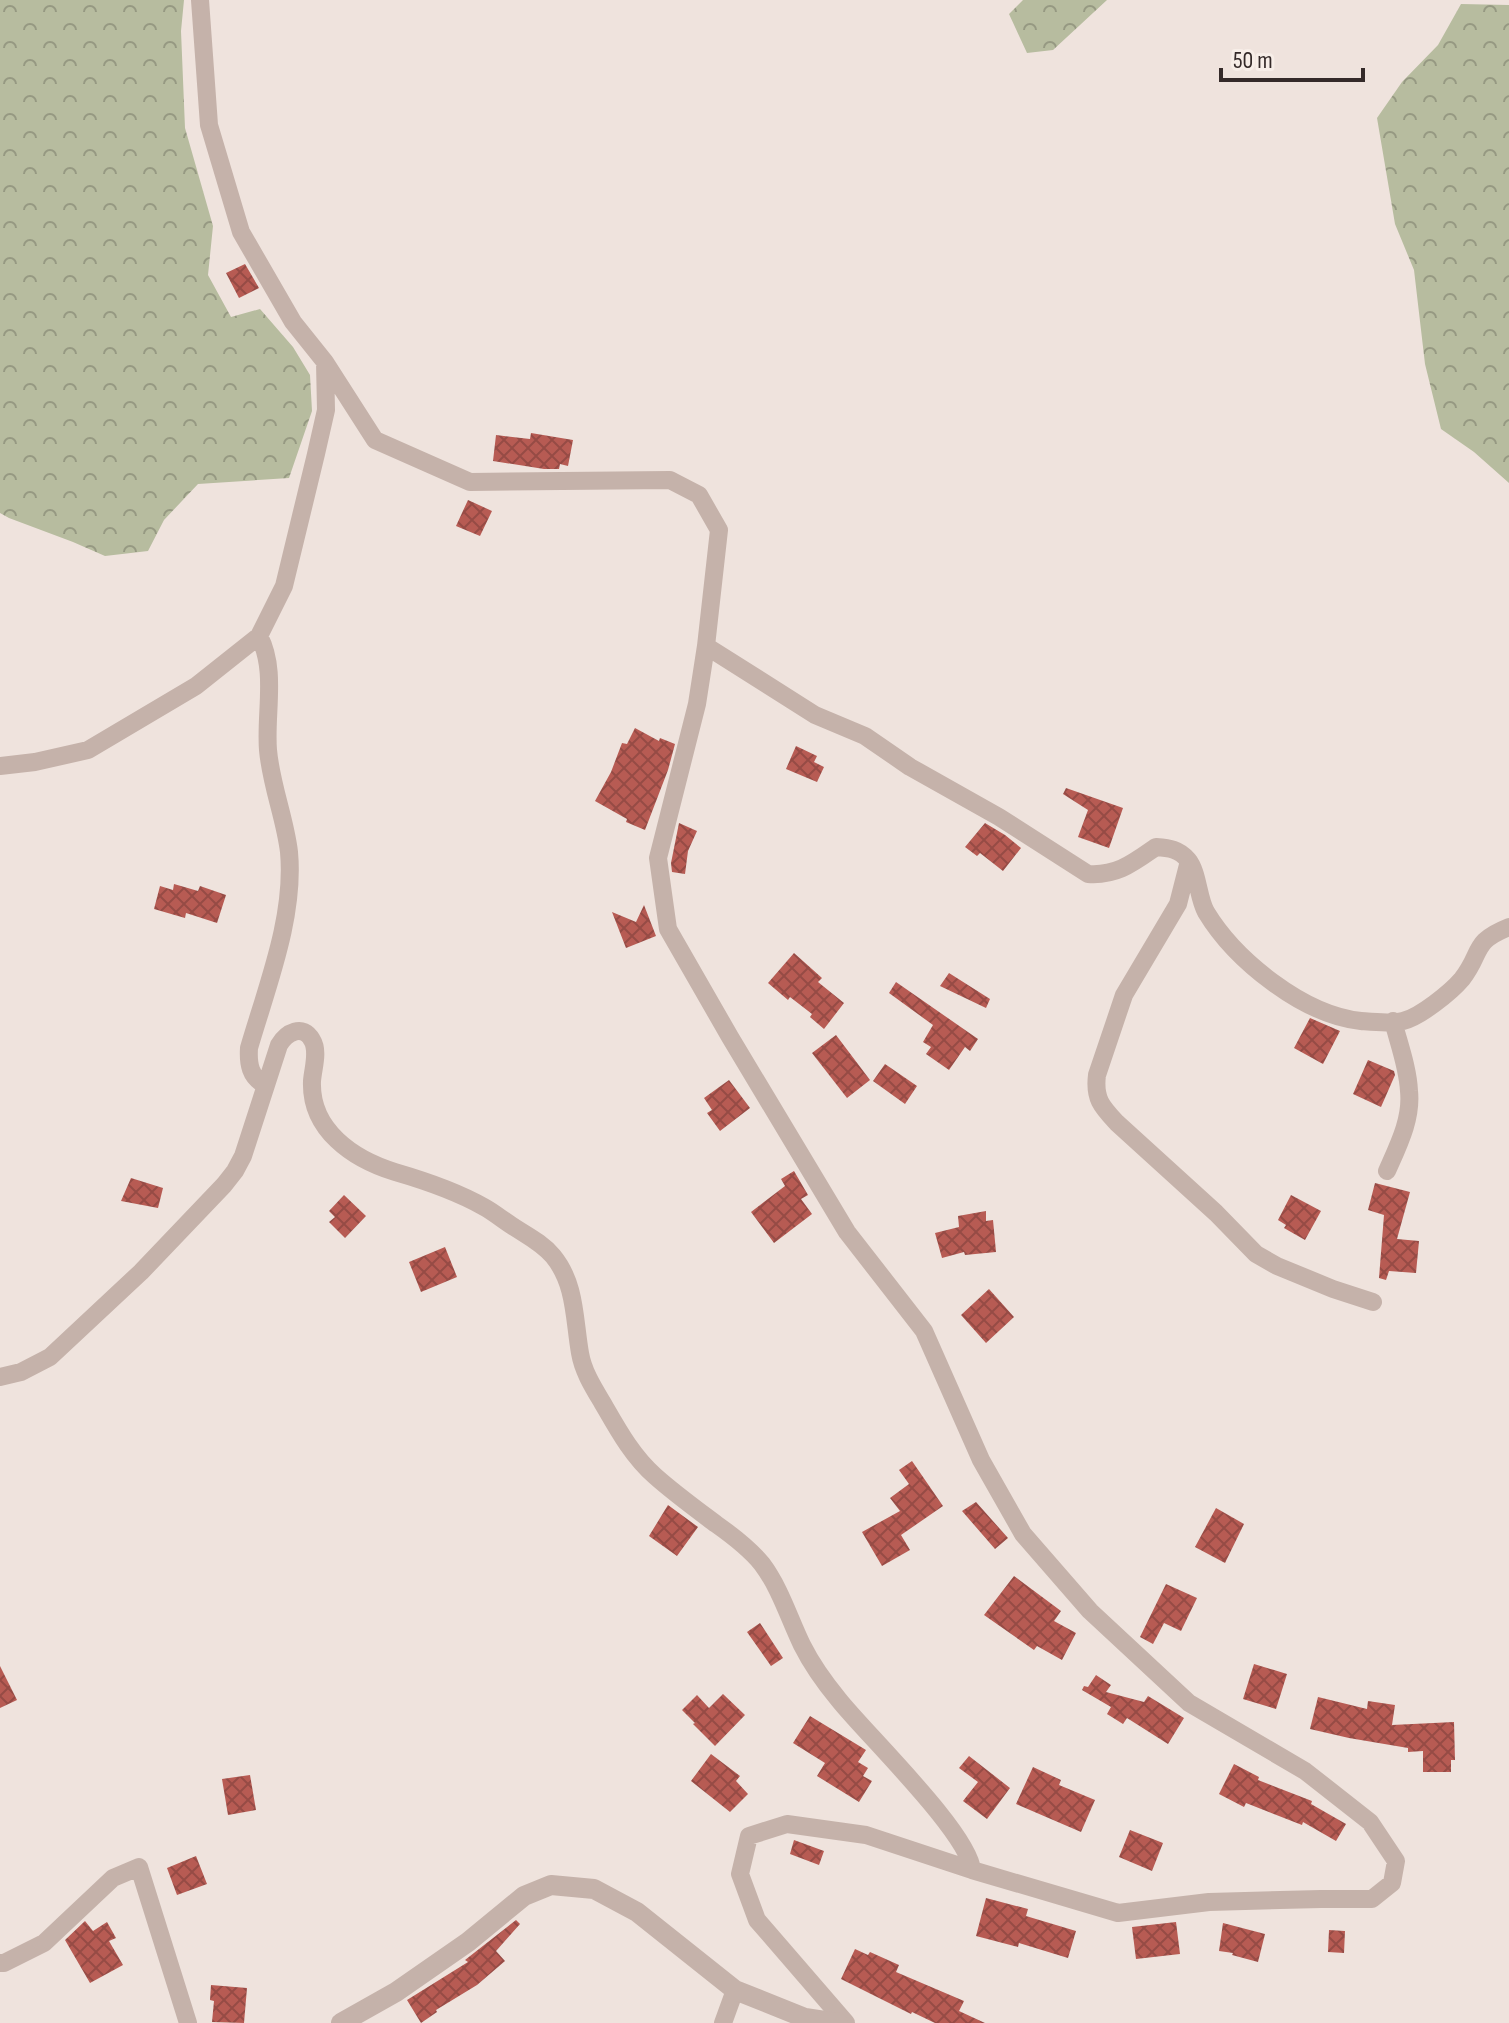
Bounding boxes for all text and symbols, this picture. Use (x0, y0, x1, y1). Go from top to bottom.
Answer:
scale bar (1221, 32, 1363, 82)
text: 50 m (1233, 46, 1273, 75)

